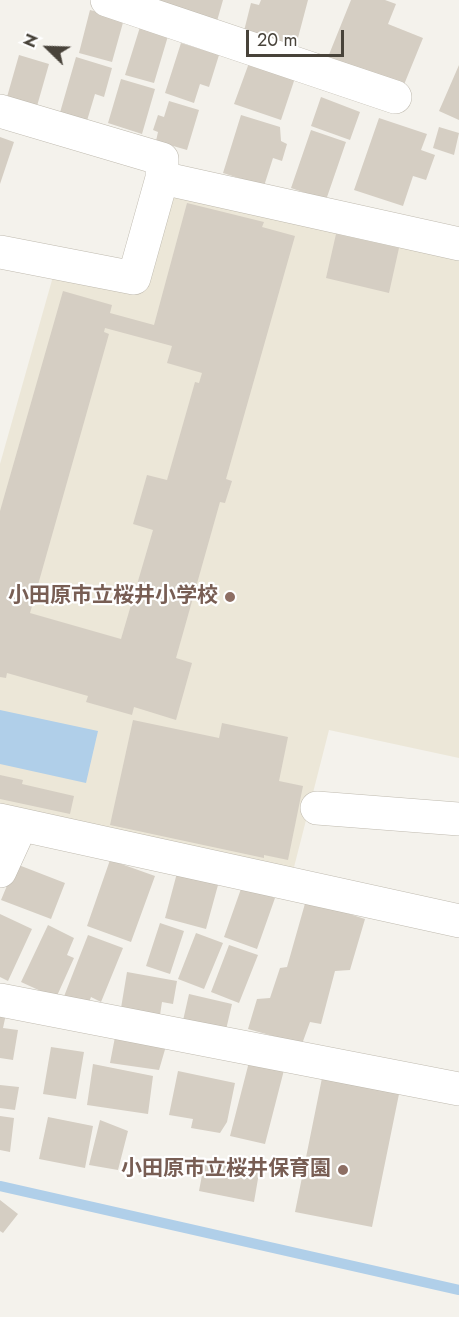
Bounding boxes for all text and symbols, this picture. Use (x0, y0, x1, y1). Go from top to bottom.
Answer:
north arrow (18, 18, 78, 78)
scale bar (249, 18, 346, 56)
text: 20 m (257, 27, 297, 53)
text: N (18, 30, 44, 51)
place label: 小田原市立桜井小学校 (8, 584, 218, 610)
marker: 小田原市立桜井小学校 (223, 590, 237, 604)
place label: 小田原市立桜井保育園 (121, 1157, 331, 1183)
marker: 小田原市立桜井保育園 (336, 1163, 350, 1177)

